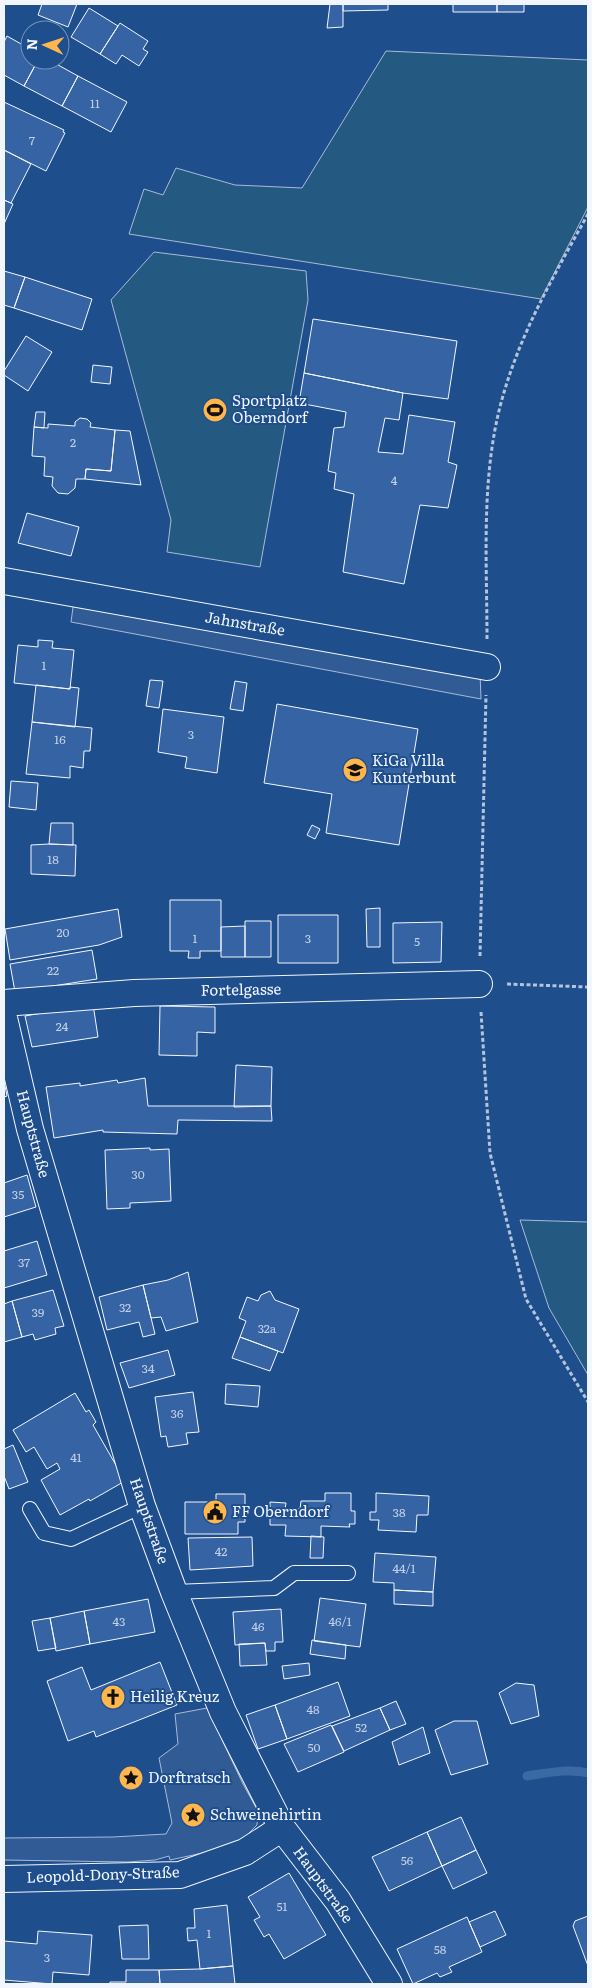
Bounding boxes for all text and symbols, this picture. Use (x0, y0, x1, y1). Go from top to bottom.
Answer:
north arrow (20, 20, 70, 70)
text: N (21, 38, 41, 51)
house number: 11 (90, 94, 100, 112)
house number: 7 (29, 131, 35, 149)
place label: Sportplatz Oberndorf (232, 388, 309, 428)
sports icon: Sportplatz Oberndorf (202, 397, 228, 423)
house number: 2 (70, 433, 76, 451)
house number: 4 (391, 471, 398, 489)
street label: Jahnstraße (203, 604, 287, 641)
house number: 1 (42, 656, 47, 674)
house number: 3 (188, 725, 194, 743)
house number: 16 (54, 730, 66, 748)
place label: KiGa Villa Kunterbunt (372, 748, 456, 788)
school or university icon: KiGa Villa Kunterbunt (342, 757, 368, 783)
house number: 18 (47, 850, 59, 868)
house number: 20 (56, 923, 70, 941)
house number: 1 (193, 929, 198, 947)
house number: 3 (305, 929, 311, 947)
house number: 5 (414, 932, 420, 950)
house number: 22 (47, 961, 59, 979)
street label: Fortelgasse (201, 976, 282, 1001)
house number: 24 (56, 1017, 69, 1035)
street label: Hauptstraße (12, 1087, 57, 1180)
house number: 30 (131, 1165, 145, 1183)
house number: 35 (12, 1185, 24, 1203)
house number: 37 (18, 1253, 30, 1271)
house number: 32 (119, 1298, 131, 1316)
house number: 39 (32, 1303, 44, 1321)
house number: 32a (258, 1319, 277, 1337)
house number: 34 (141, 1359, 155, 1377)
house number: 36 (171, 1404, 184, 1422)
house number: 41 (70, 1448, 82, 1466)
street label: Hauptstraße (125, 1474, 176, 1567)
public building icon: FF Oberndorf (202, 1499, 228, 1525)
place label: FF Oberndorf (232, 1499, 330, 1522)
house number: 38 (392, 1503, 406, 1521)
house number: 42 (215, 1542, 227, 1560)
house number: 44/1 (392, 1559, 416, 1577)
house number: 43 (112, 1612, 126, 1630)
house number: 46/1 (328, 1612, 352, 1630)
house number: 46 (251, 1617, 265, 1635)
church icon: Heilig Kreuz (100, 1684, 126, 1710)
place label: Heilig Kreuz (130, 1684, 219, 1707)
house number: 48 (306, 1700, 320, 1718)
house number: 52 (355, 1718, 367, 1736)
house number: 50 (307, 1738, 321, 1756)
place icon: Dorftratsch (118, 1765, 144, 1791)
place label: Dorftratsch (148, 1765, 231, 1788)
place icon: Schweinehirtin (180, 1802, 206, 1828)
place label: Schweinehirtin (210, 1802, 322, 1825)
street label: Hauptstraße (288, 1841, 360, 1927)
house number: 56 (401, 1851, 414, 1869)
street label: Leopold-Dony-Straße (26, 1859, 180, 1888)
house number: 51 (277, 1897, 288, 1915)
house number: 1 (207, 1924, 212, 1942)
house number: 58 (434, 1940, 447, 1958)
house number: 3 (44, 1948, 50, 1966)

